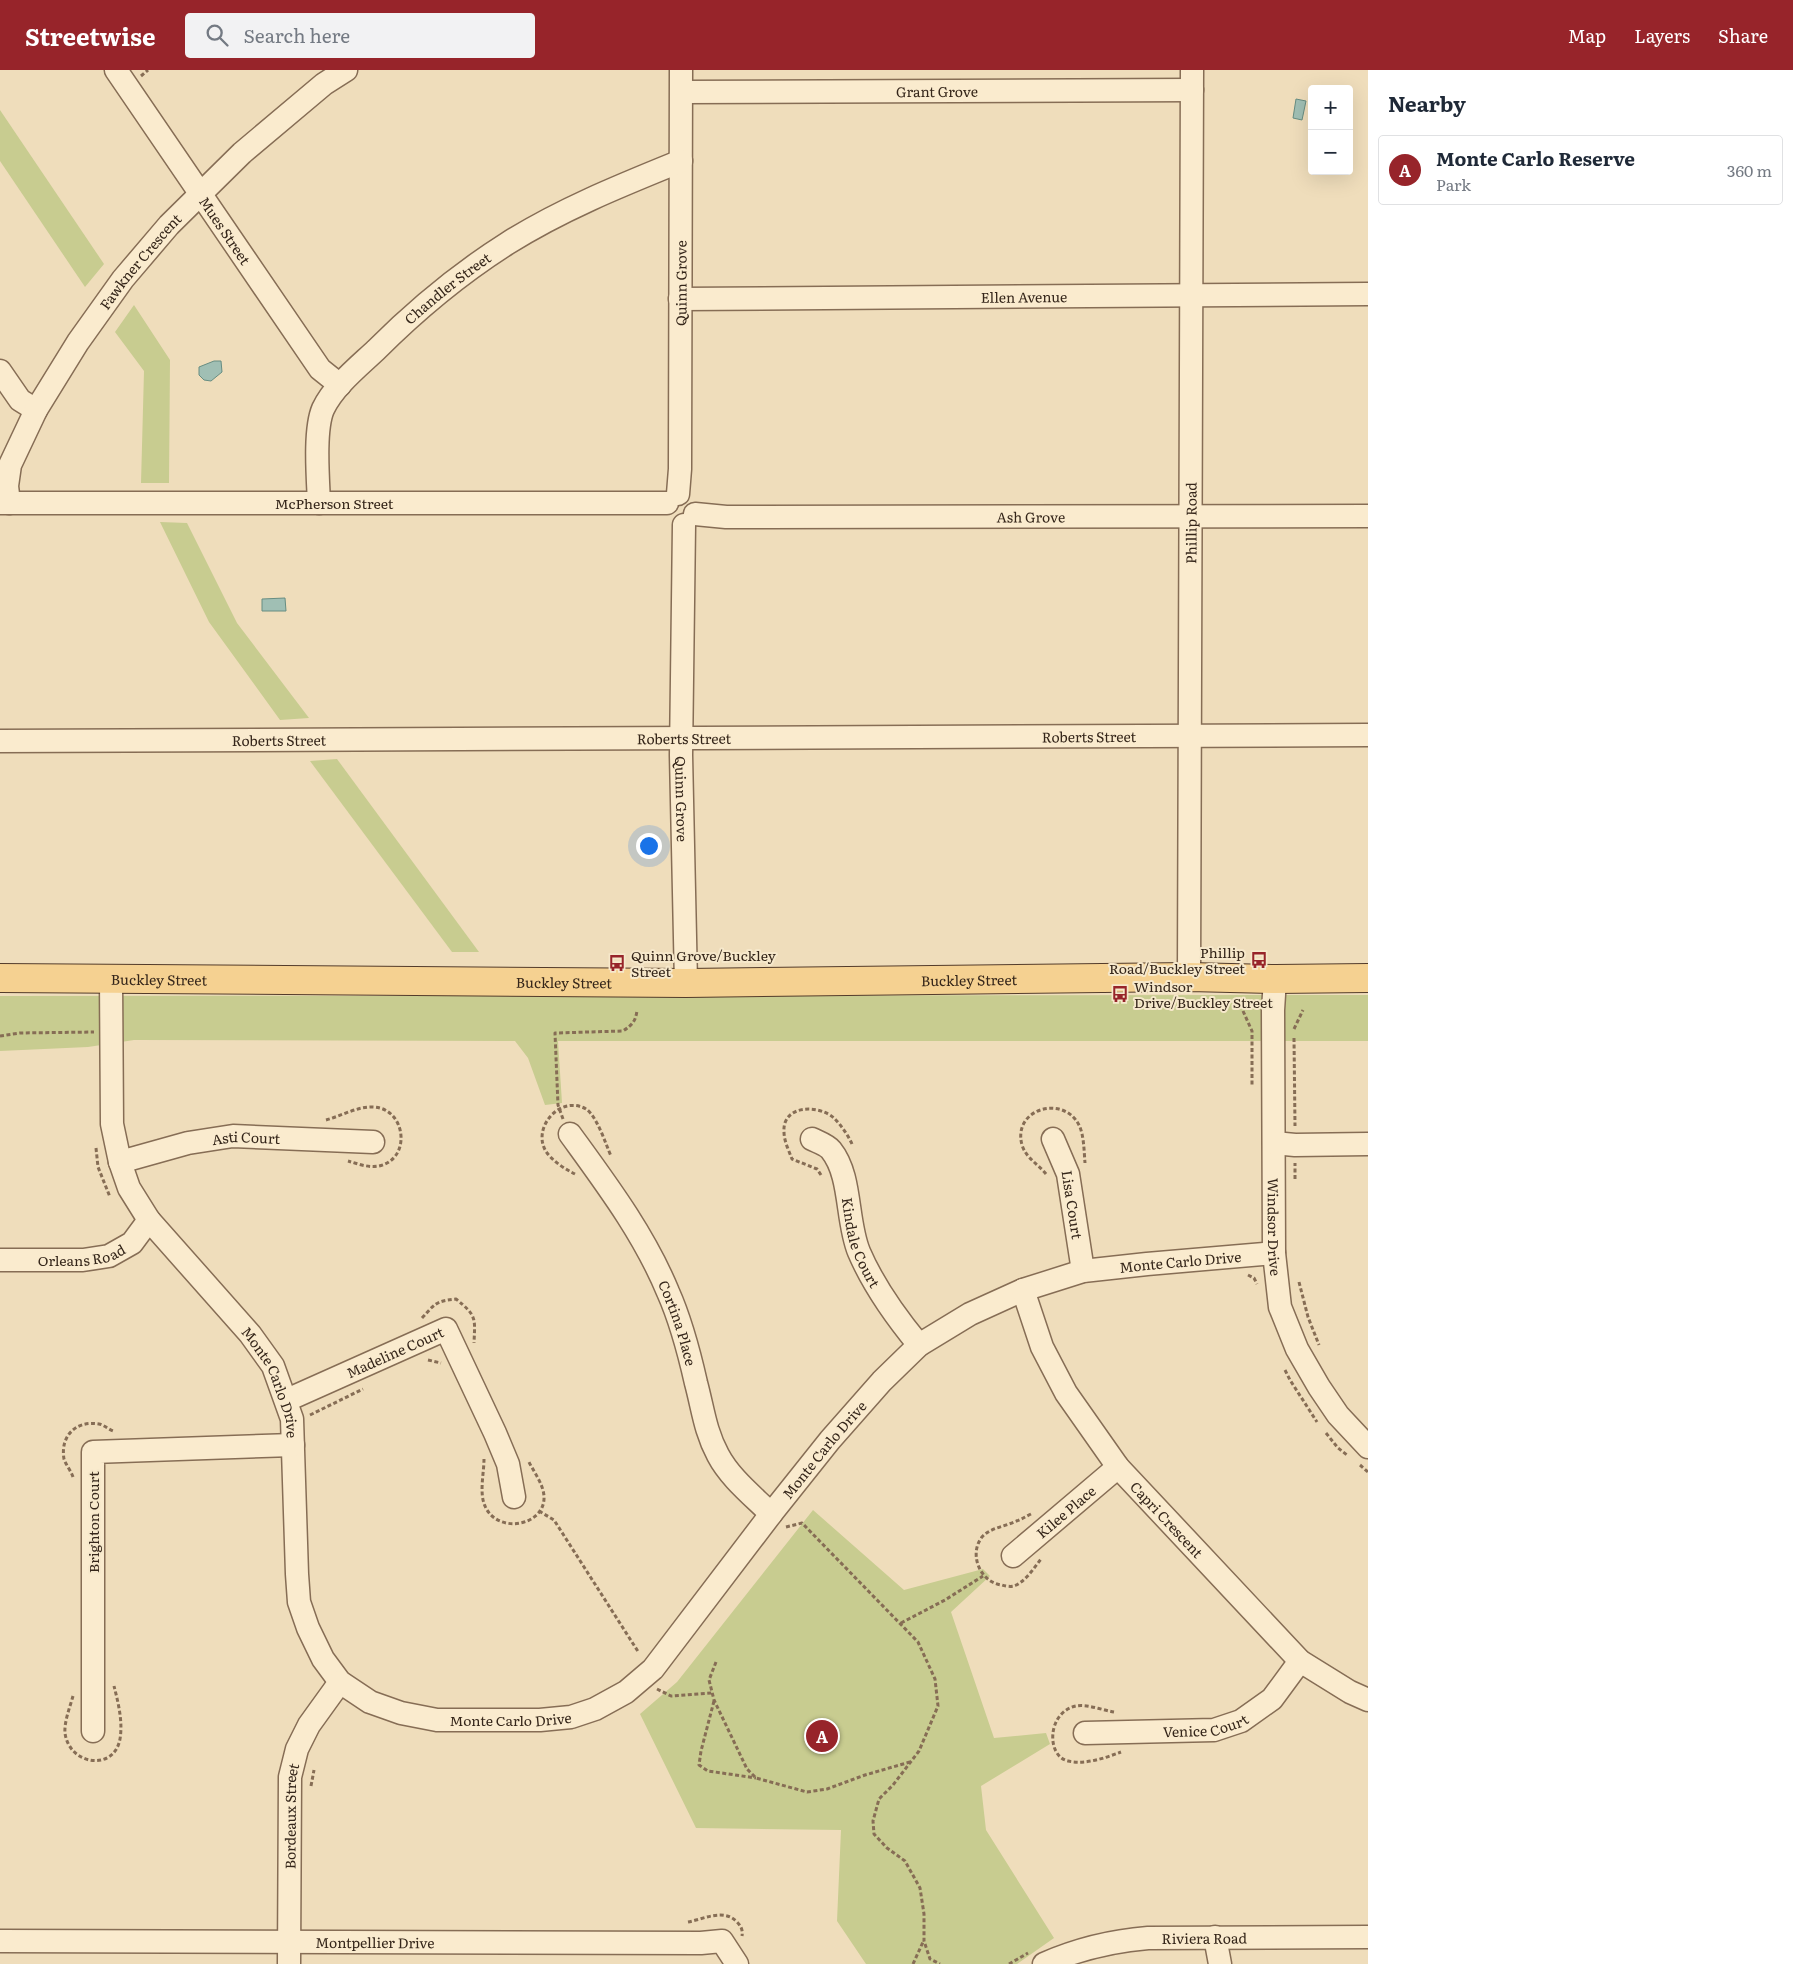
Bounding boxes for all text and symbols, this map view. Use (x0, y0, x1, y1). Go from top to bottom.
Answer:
search box (185, 13, 535, 58)
text: Streetwise (25, 18, 155, 53)
icon: search (203, 21, 231, 49)
text: Search here (243, 21, 350, 49)
text: Map (1568, 22, 1606, 49)
text: Layers (1634, 22, 1690, 49)
text: Share (1718, 22, 1768, 49)
street label: Grant Grove (896, 81, 978, 101)
map controls (1308, 85, 1353, 175)
button: + (1308, 85, 1353, 130)
text: Nearby (1388, 87, 1466, 118)
button: − (1308, 130, 1353, 175)
text: Monte Carlo Reserve (1436, 144, 1635, 172)
text: A (1399, 158, 1411, 182)
text: 360 m (1727, 158, 1772, 182)
text: Park (1436, 172, 1471, 196)
street label: Mues Street (195, 192, 256, 269)
street label: Fawkner Crescent (94, 208, 186, 313)
street label: Quinn Grove (670, 240, 691, 326)
street label: Chandler Street (400, 247, 495, 328)
street label: Ellen Avenue (981, 286, 1067, 307)
street label: Phillip Road (1180, 482, 1201, 564)
street label: McPherson Street (275, 493, 394, 513)
street label: Ash Grove (996, 506, 1065, 527)
street label: Roberts Street (1042, 726, 1137, 746)
street label: Roberts Street (637, 728, 732, 748)
street label: Roberts Street (232, 730, 327, 750)
street label: Quinn Grove (671, 756, 693, 842)
your location (636, 833, 662, 859)
place label: Phillip Road/Buckley Street (1109, 942, 1245, 978)
place label: Quinn Grove/Buckley Street (631, 945, 777, 981)
bus stop icon: Phillip Road/Buckley Street (1249, 950, 1269, 970)
bus stop icon: Quinn Grove/Buckley Street (607, 953, 627, 973)
street label: Buckley Street (111, 969, 207, 990)
street label: Buckley Street (921, 969, 1018, 990)
street label: Buckley Street (516, 972, 612, 992)
place label: Windsor Drive/Buckley Street (1134, 976, 1273, 1012)
bus stop icon: Windsor Drive/Buckley Street (1110, 984, 1130, 1004)
street label: Asti Court (210, 1126, 281, 1149)
street label: Lisa Court (1058, 1169, 1088, 1241)
street label: Windsor Drive (1264, 1178, 1286, 1277)
street label: Kindale Court (838, 1196, 885, 1291)
street label: Orleans Road (38, 1239, 129, 1270)
street label: Monte Carlo Drive (1118, 1246, 1242, 1277)
street label: Cortina Place (654, 1277, 702, 1368)
street label: Madeline Court (343, 1321, 447, 1382)
street label: Monte Carlo Drive (238, 1322, 303, 1438)
street label: Monte Carlo Drive (777, 1396, 871, 1503)
street label: Brighton Court (83, 1471, 103, 1573)
street label: Capri Crescent (1126, 1477, 1208, 1562)
street label: Kilee Place (1032, 1480, 1100, 1542)
street label: Monte Carlo Drive (449, 1707, 572, 1730)
street label: Venice Court (1163, 1709, 1252, 1741)
pin: A (806, 1717, 838, 1755)
street label: Bordeaux Street (280, 1760, 303, 1869)
street label: Riviera Road (1162, 1928, 1248, 1948)
street label: Montpellier Drive (315, 1932, 435, 1952)

